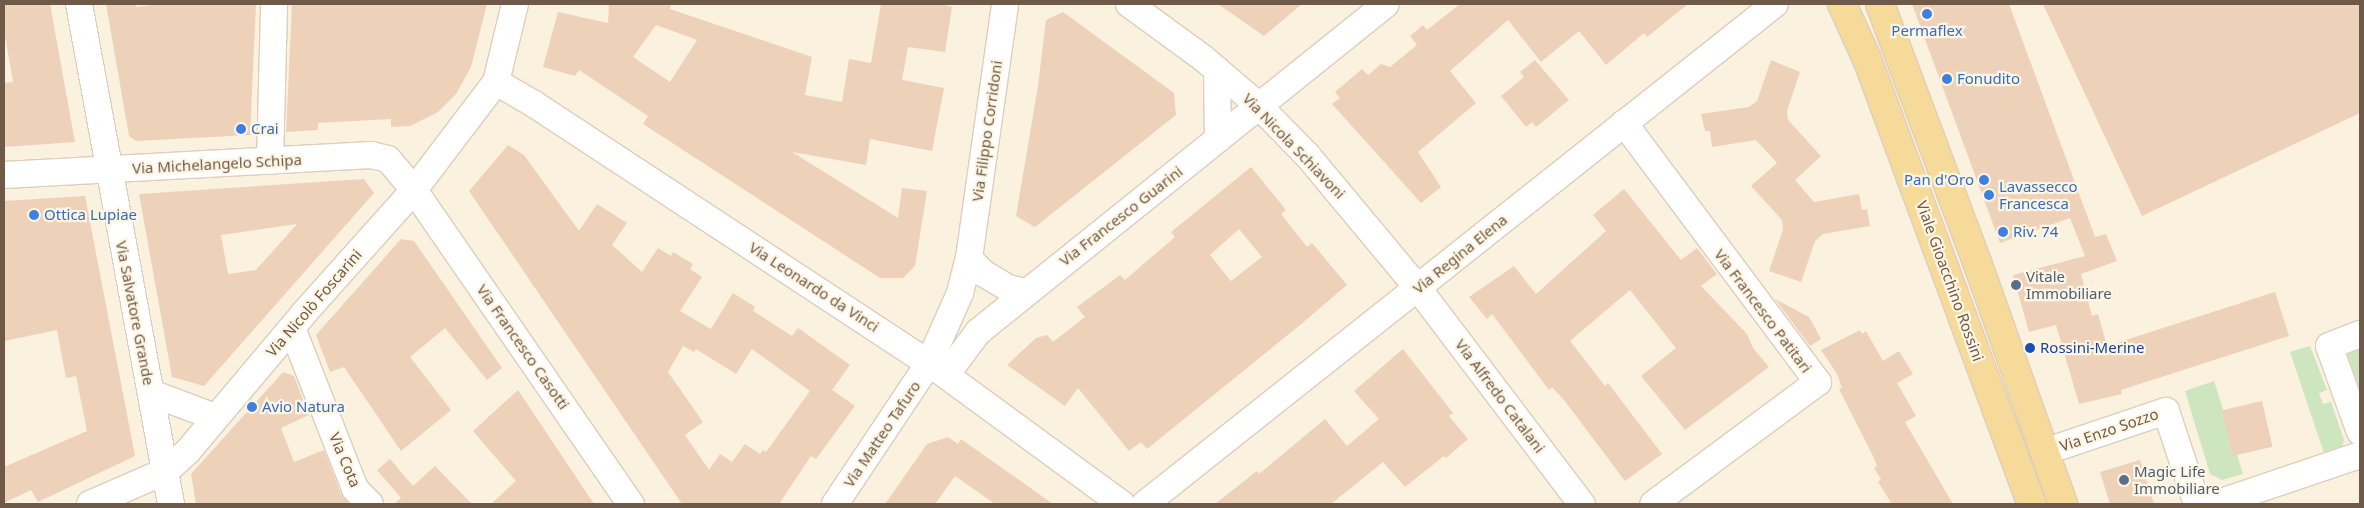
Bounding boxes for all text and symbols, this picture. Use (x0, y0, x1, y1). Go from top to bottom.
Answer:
marker: Permaflex (1921, 8, 1933, 20)
place label: Permaflex (1891, 22, 1963, 40)
street label: Via Filippo Corridoni (968, 59, 1006, 203)
place label: Fonudito (1957, 70, 2020, 88)
marker: Fonudito (1941, 73, 1953, 85)
street label: Via Nicola Schiavoni (1239, 89, 1349, 203)
place label: Crai (251, 120, 279, 138)
marker: Crai (235, 123, 247, 135)
street label: Via Michelangelo Schipa (132, 151, 302, 177)
street label: Via Francesco Guarini (1056, 162, 1186, 270)
place label: Pan d'Oro (1904, 171, 1974, 189)
marker: Pan d'Oro (1978, 174, 1990, 186)
place label: Lavassecco Francesca (1999, 177, 2078, 212)
marker: Lavassecco Francesca (1983, 189, 1995, 201)
street label: Viale Gioacchino Rossini (1913, 198, 1987, 364)
place label: Ottica Lupiae (44, 206, 137, 224)
marker: Ottica Lupiae (28, 209, 40, 221)
street label: Via Regina Elena (1409, 211, 1511, 297)
place label: Riv. 74 (2013, 223, 2058, 241)
marker: Riv. 74 (1997, 226, 2009, 238)
street label: Via Leonardo da Vinci (746, 238, 882, 336)
street label: Via Salvatore Grande (112, 239, 158, 387)
street label: Via Nicolò Foscarini (262, 246, 366, 360)
street label: Via Francesco Patitari (1711, 246, 1815, 376)
place label: Vitale Immobiliare (2026, 267, 2112, 302)
marker: Vitale Immobiliare (2010, 279, 2022, 291)
street label: Via Francesco Casotti (473, 281, 573, 413)
street label: Via Alfredo Catalani (1451, 336, 1549, 456)
place label: Rossini-Merine (2040, 339, 2144, 357)
marker: Rossini-Merine (2024, 342, 2036, 354)
street label: Via Matteo Tafuro (840, 377, 924, 491)
place label: Avio Natura (262, 398, 345, 416)
marker: Avio Natura (246, 401, 258, 413)
street label: Via Enzo Sozzo (2057, 405, 2161, 455)
street label: Via Cota (325, 430, 365, 490)
place label: Magic Life Immobiliare (2134, 462, 2220, 497)
marker: Magic Life Immobiliare (2118, 474, 2130, 486)

